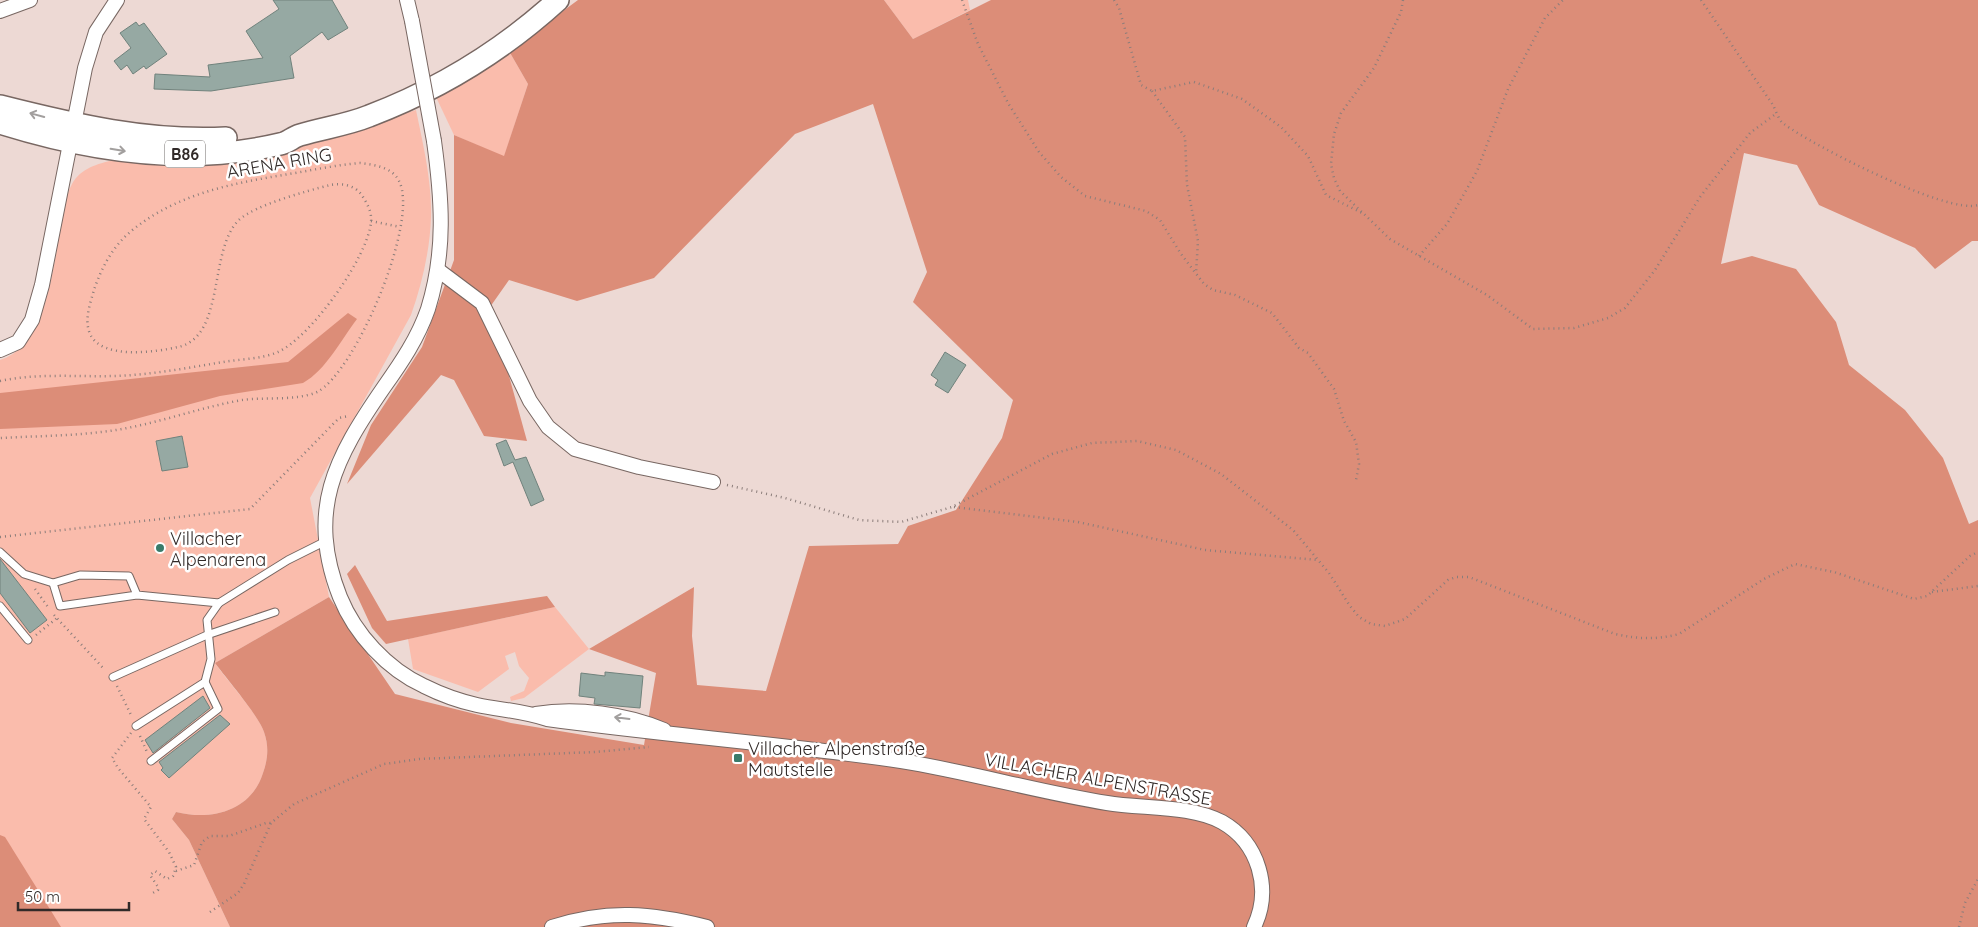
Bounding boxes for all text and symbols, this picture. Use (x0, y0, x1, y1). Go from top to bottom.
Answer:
one-way arrow (29, 110, 45, 120)
road number: B86 (165, 140, 205, 168)
street label: ARENA RING (225, 142, 333, 184)
one-way arrow (110, 146, 126, 156)
place label: Villacher Alpenarena (170, 527, 266, 571)
marker: Villacher Alpenarena (154, 542, 166, 554)
one-way arrow (614, 713, 630, 723)
place label: Villacher Alpenstraße Mautstelle (748, 737, 925, 781)
street label: VILLACHER ALPENSTRASSE (983, 748, 1213, 810)
marker: Villacher Alpenstraße Mautstelle (732, 752, 744, 764)
scale bar (18, 880, 129, 912)
text: 50 m (25, 887, 60, 906)

